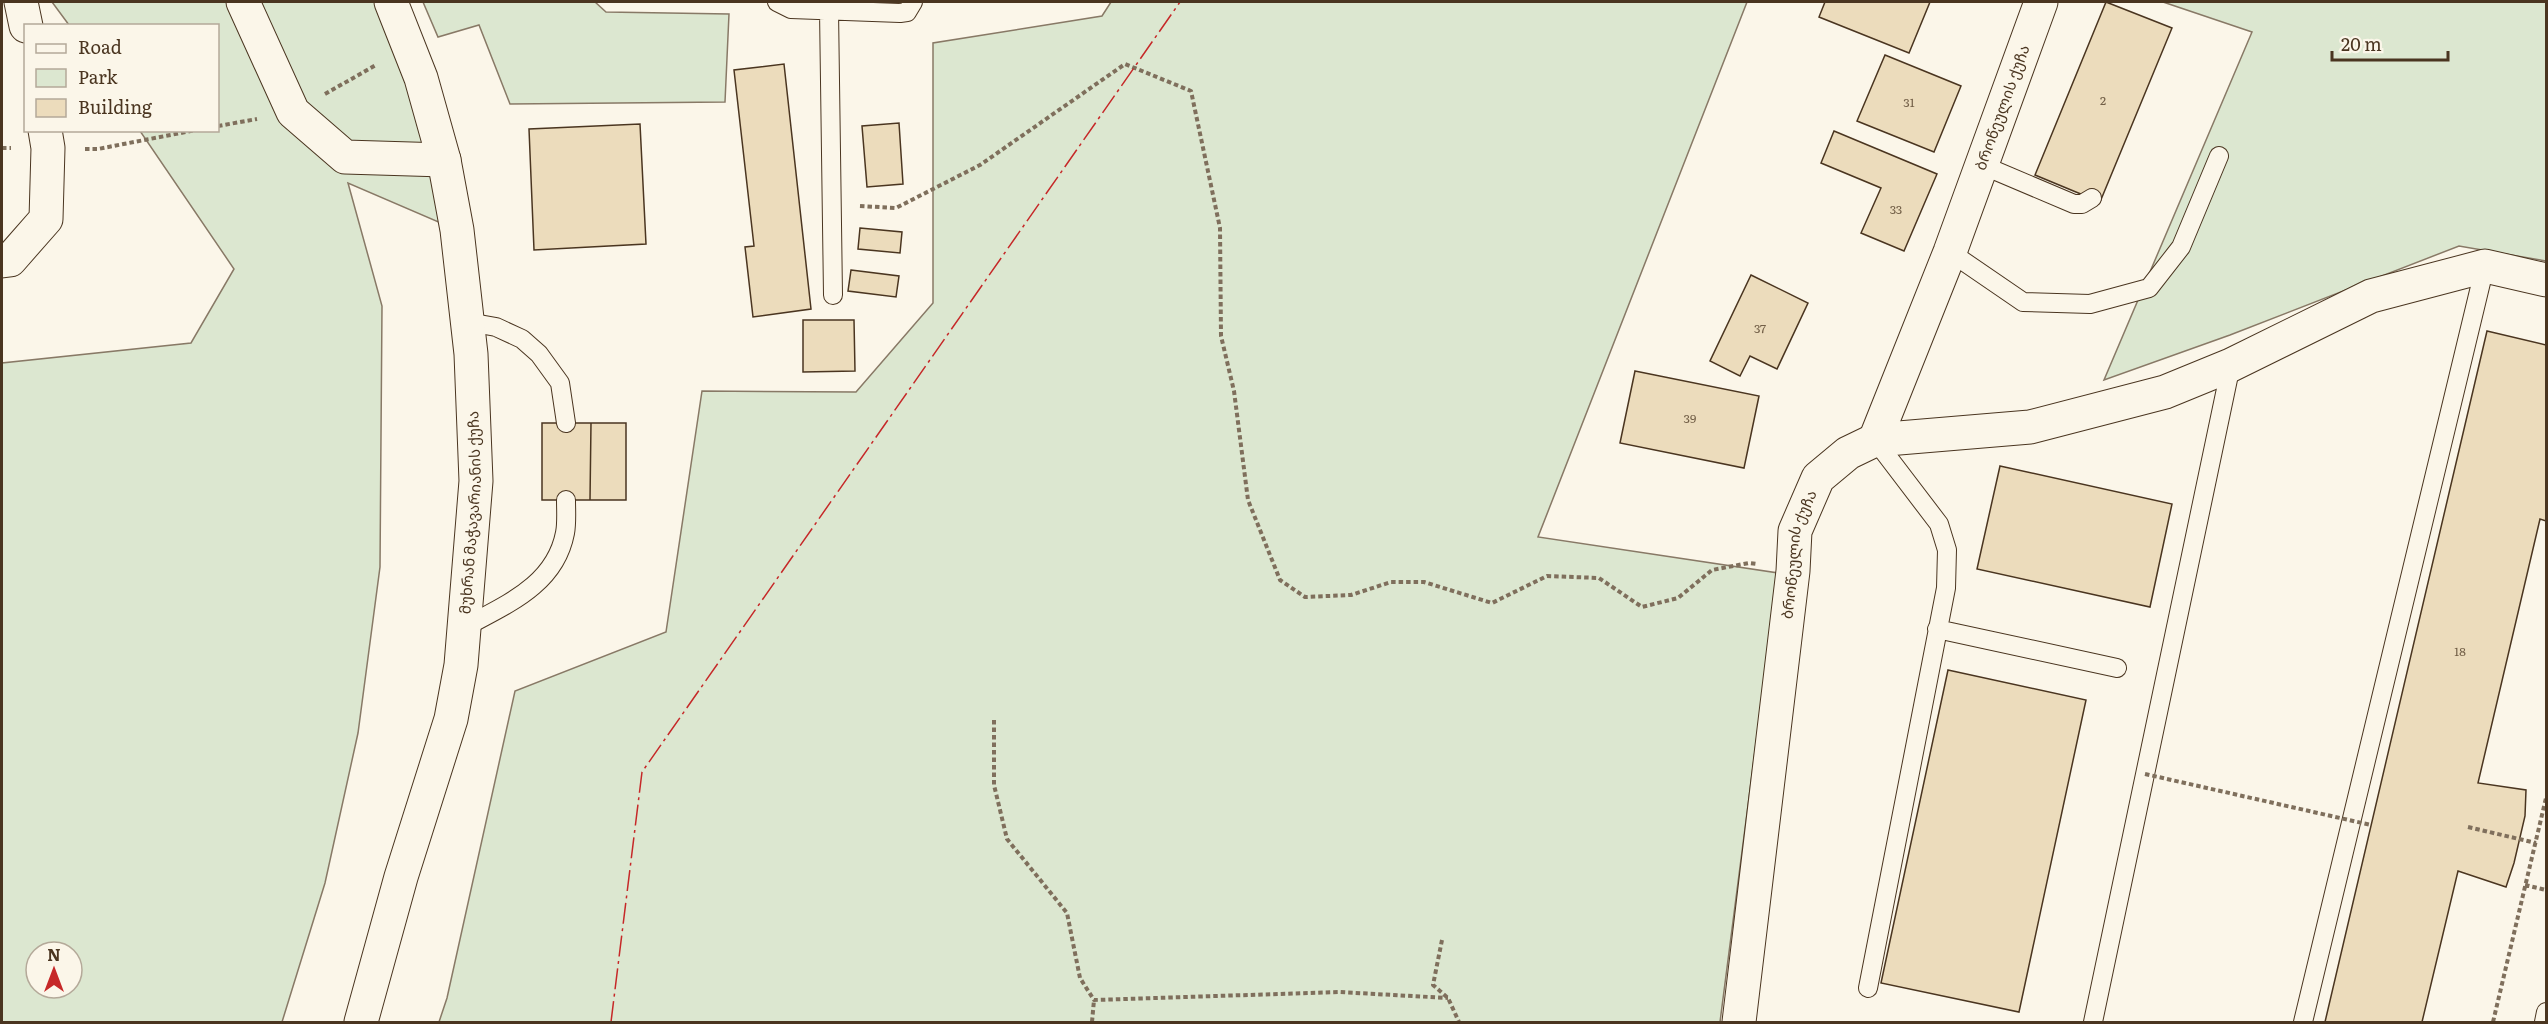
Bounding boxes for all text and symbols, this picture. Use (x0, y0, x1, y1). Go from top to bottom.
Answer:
legend (24, 24, 219, 132)
scale bar (2332, 24, 2448, 62)
text: 20 m (2341, 30, 2382, 57)
text: Road (78, 33, 122, 60)
street label: ბროწეულის ქუჩა (1968, 41, 2035, 173)
text: Park (78, 63, 119, 90)
house number: 2 (2100, 91, 2106, 109)
text: Building (78, 93, 153, 120)
house number: 31 (1903, 93, 1915, 111)
house number: 33 (1890, 200, 1902, 218)
house number: 37 (1754, 319, 1766, 337)
house number: 39 (1684, 409, 1696, 427)
street label: მუხრან მაჭავარიანის ქუჩა (452, 410, 486, 615)
street label: ბროწეულის ქუჩა (1774, 486, 1822, 620)
house number: 18 (2454, 642, 2466, 660)
north arrow (24, 940, 84, 1000)
text: N (47, 942, 61, 966)

